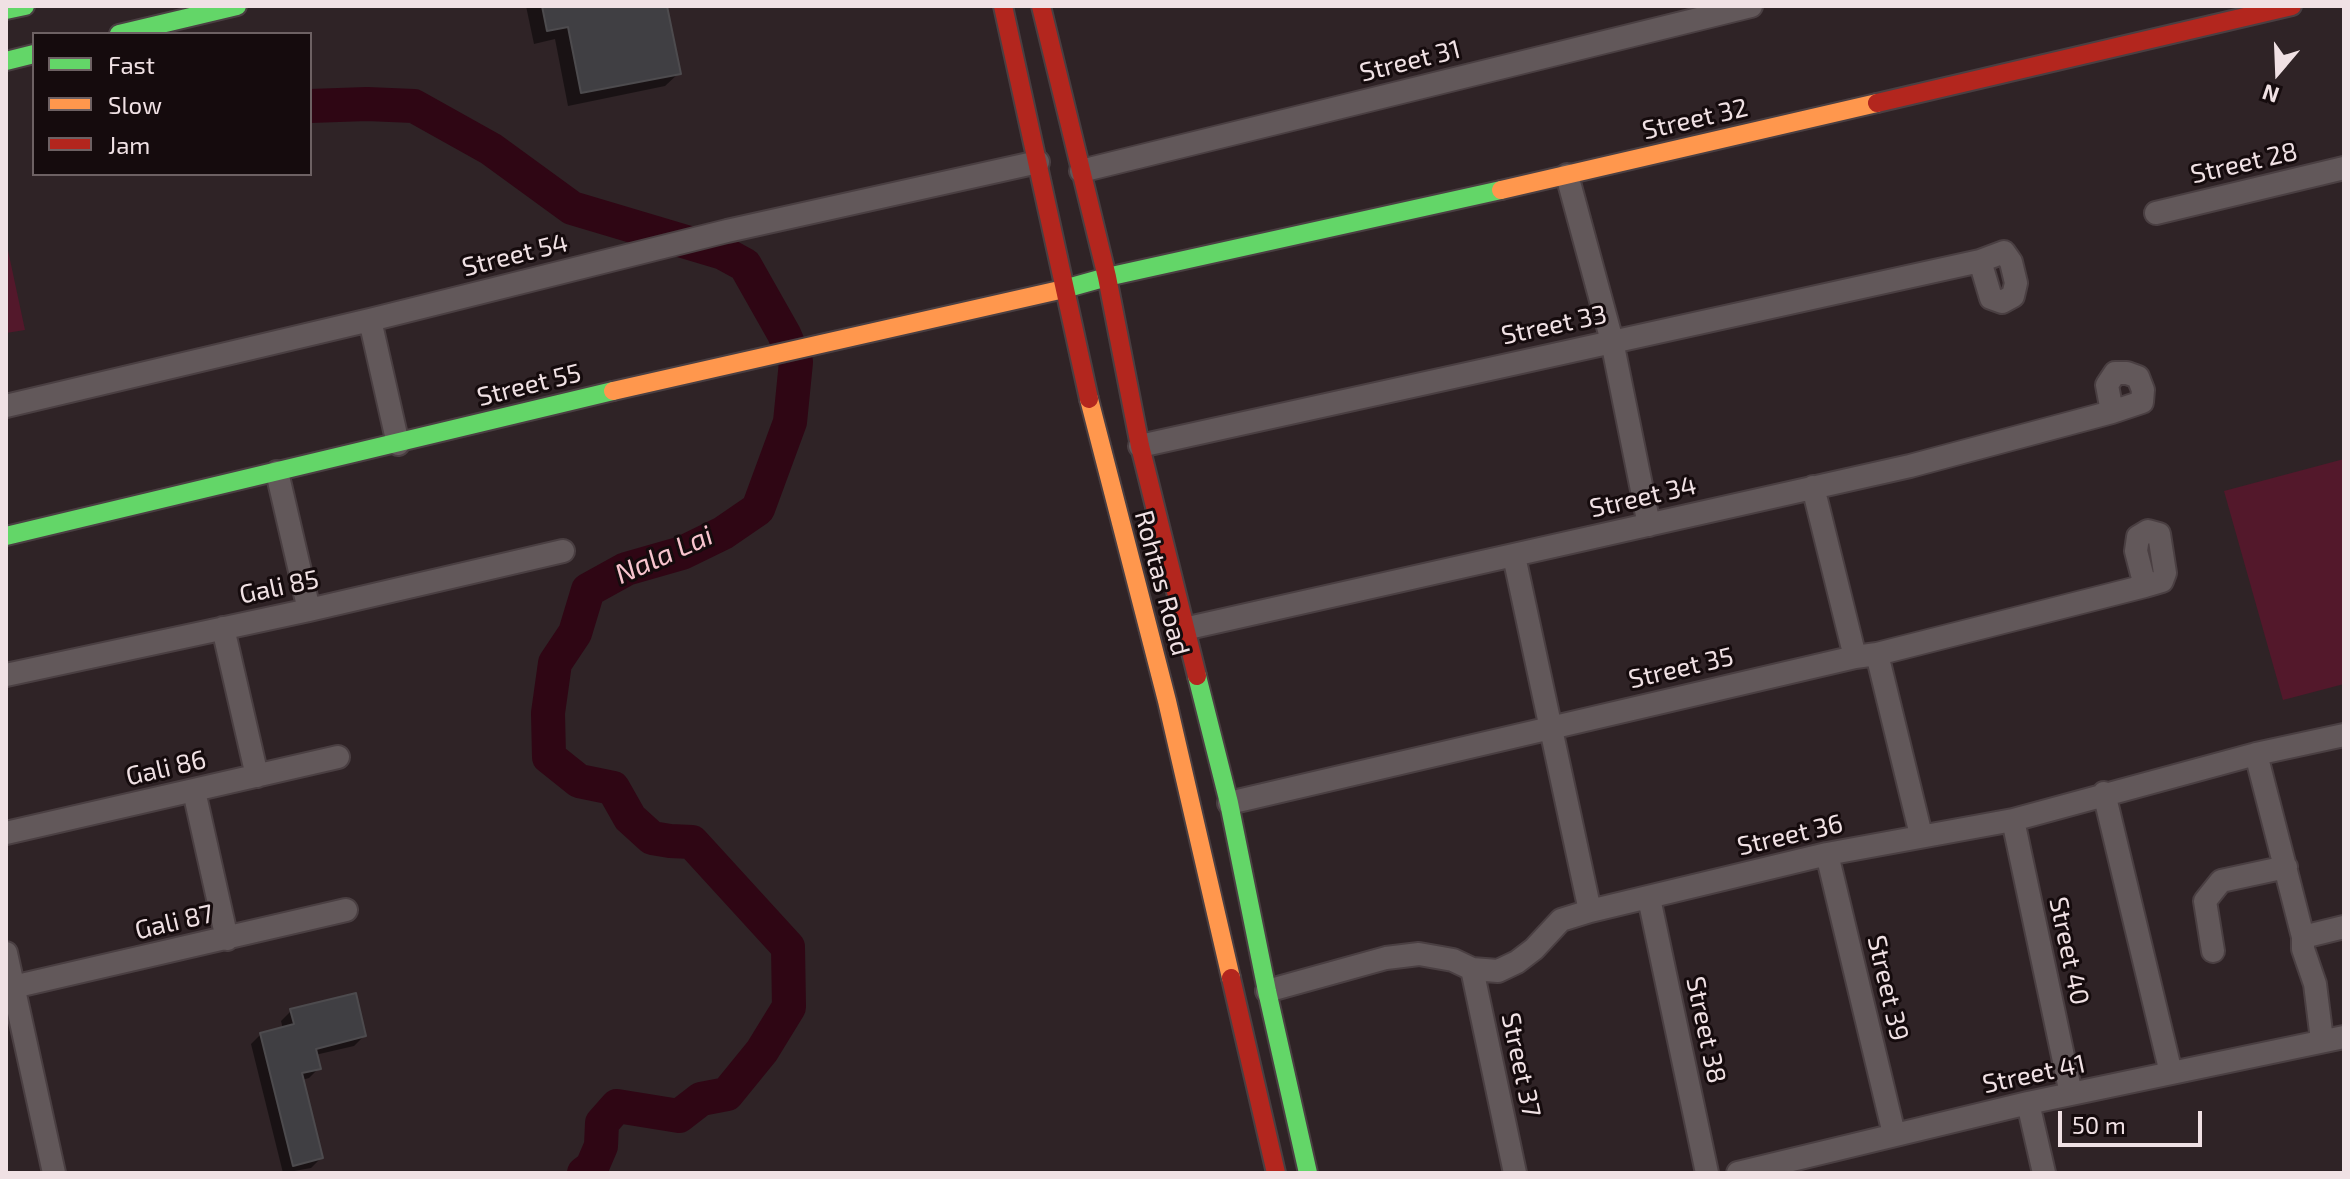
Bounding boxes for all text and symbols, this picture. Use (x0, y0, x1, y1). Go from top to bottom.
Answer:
legend (32, 32, 312, 176)
north arrow (2238, 32, 2318, 112)
street label: Street 31 (1356, 33, 1464, 89)
text: Fast (108, 50, 155, 79)
text: N (2258, 80, 2282, 110)
text: Slow (108, 90, 162, 119)
street label: Street 32 (1639, 92, 1751, 146)
text: Jam (108, 130, 150, 159)
street label: Street 28 (2188, 136, 2300, 190)
street label: Street 54 (459, 227, 571, 283)
street label: Street 33 (1498, 299, 1610, 351)
street label: Street 55 (474, 357, 584, 413)
street label: Street 34 (1587, 470, 1699, 524)
street label: Rohtas Road (1128, 507, 1196, 659)
water label: Nala Lai (610, 519, 718, 591)
street label: Gali 85 (236, 563, 322, 611)
street label: Street 35 (1626, 641, 1736, 695)
street label: Gali 86 (123, 744, 209, 792)
street label: Street 36 (1734, 808, 1846, 862)
street label: Street 40 (2042, 894, 2096, 1008)
street label: Gali 87 (132, 898, 216, 946)
street label: Street 39 (1861, 932, 1915, 1044)
street label: Street 38 (1679, 974, 1733, 1086)
street label: Street 37 (1495, 1010, 1547, 1120)
street label: Street 41 (1980, 1048, 2088, 1100)
scale bar (2062, 1095, 2206, 1145)
text: 50 m (2072, 1110, 2126, 1139)

